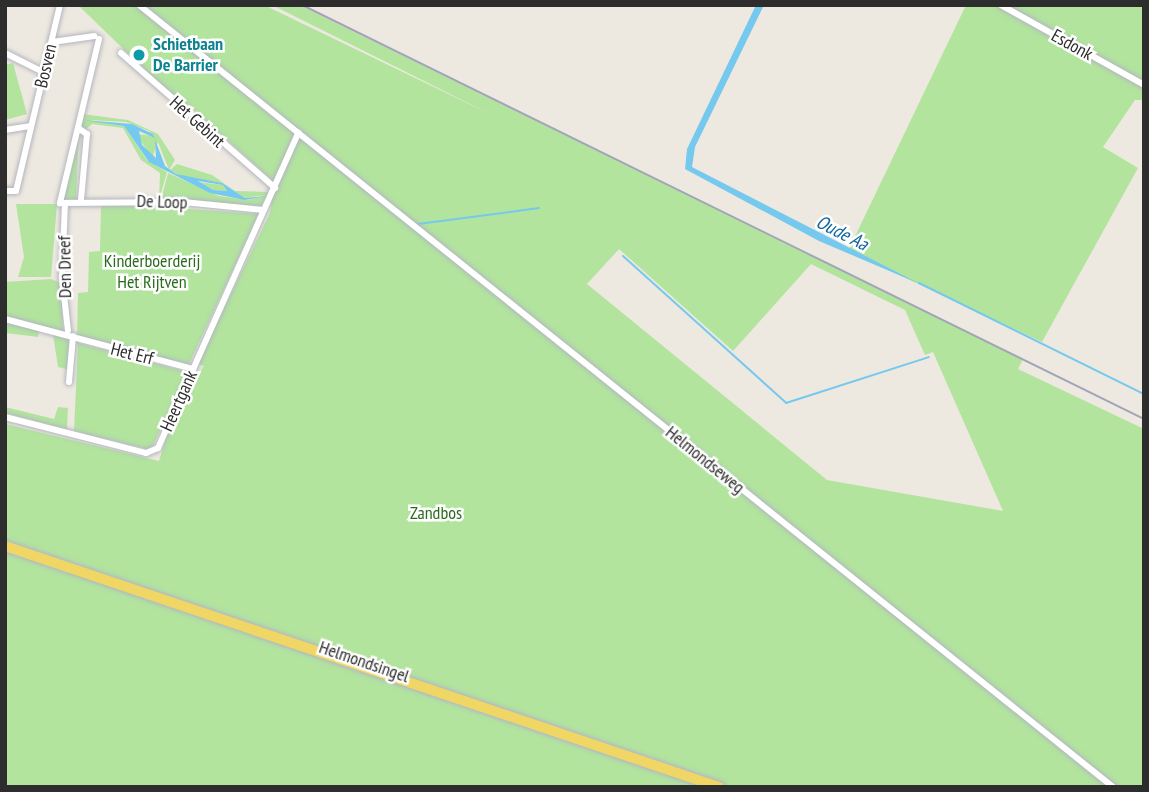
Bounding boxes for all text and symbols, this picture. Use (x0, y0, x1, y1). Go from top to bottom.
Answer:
street label: Esdonk (1047, 25, 1097, 65)
place label: Schietbaan De Barrier (153, 34, 223, 76)
street label: Bosven (30, 42, 62, 90)
marker: Schietbaan De Barrier (131, 47, 147, 63)
street label: Het Gebint (165, 92, 229, 152)
street label: De Loop (136, 190, 188, 214)
water label: Oude Aa (812, 210, 872, 256)
street label: Den Dreef (54, 236, 76, 298)
park label: Kinderboerderij Het Rijtven (104, 251, 200, 294)
street label: Het Erf (108, 338, 156, 370)
street label: Heertgank (156, 367, 202, 435)
street label: Helmondseweg (661, 422, 749, 498)
park label: Zandbos (410, 502, 462, 524)
street label: Helmondsingel (316, 637, 412, 687)

